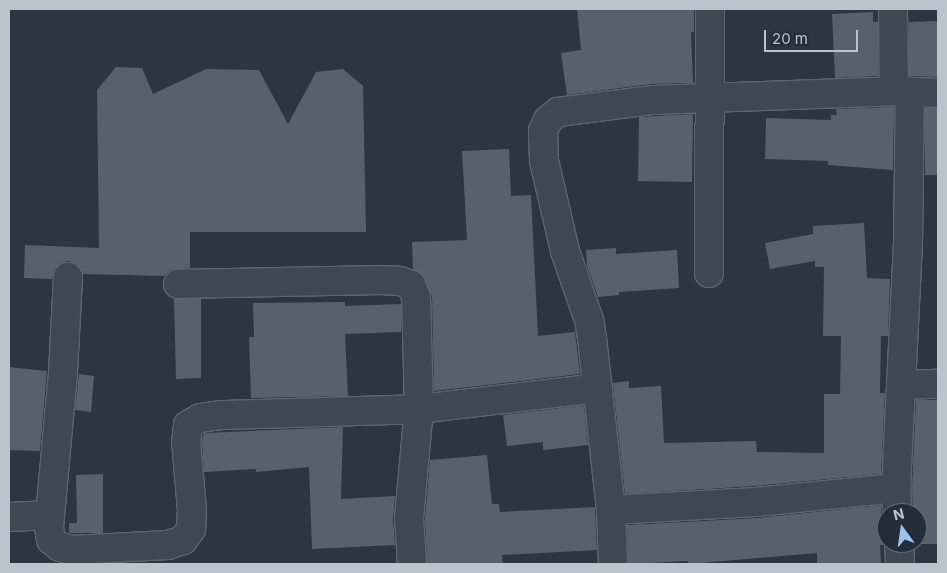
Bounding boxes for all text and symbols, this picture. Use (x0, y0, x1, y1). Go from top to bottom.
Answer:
scale bar (767, 20, 861, 52)
text: 20 m (772, 29, 808, 48)
north arrow (877, 503, 927, 553)
text: N (891, 504, 906, 523)

